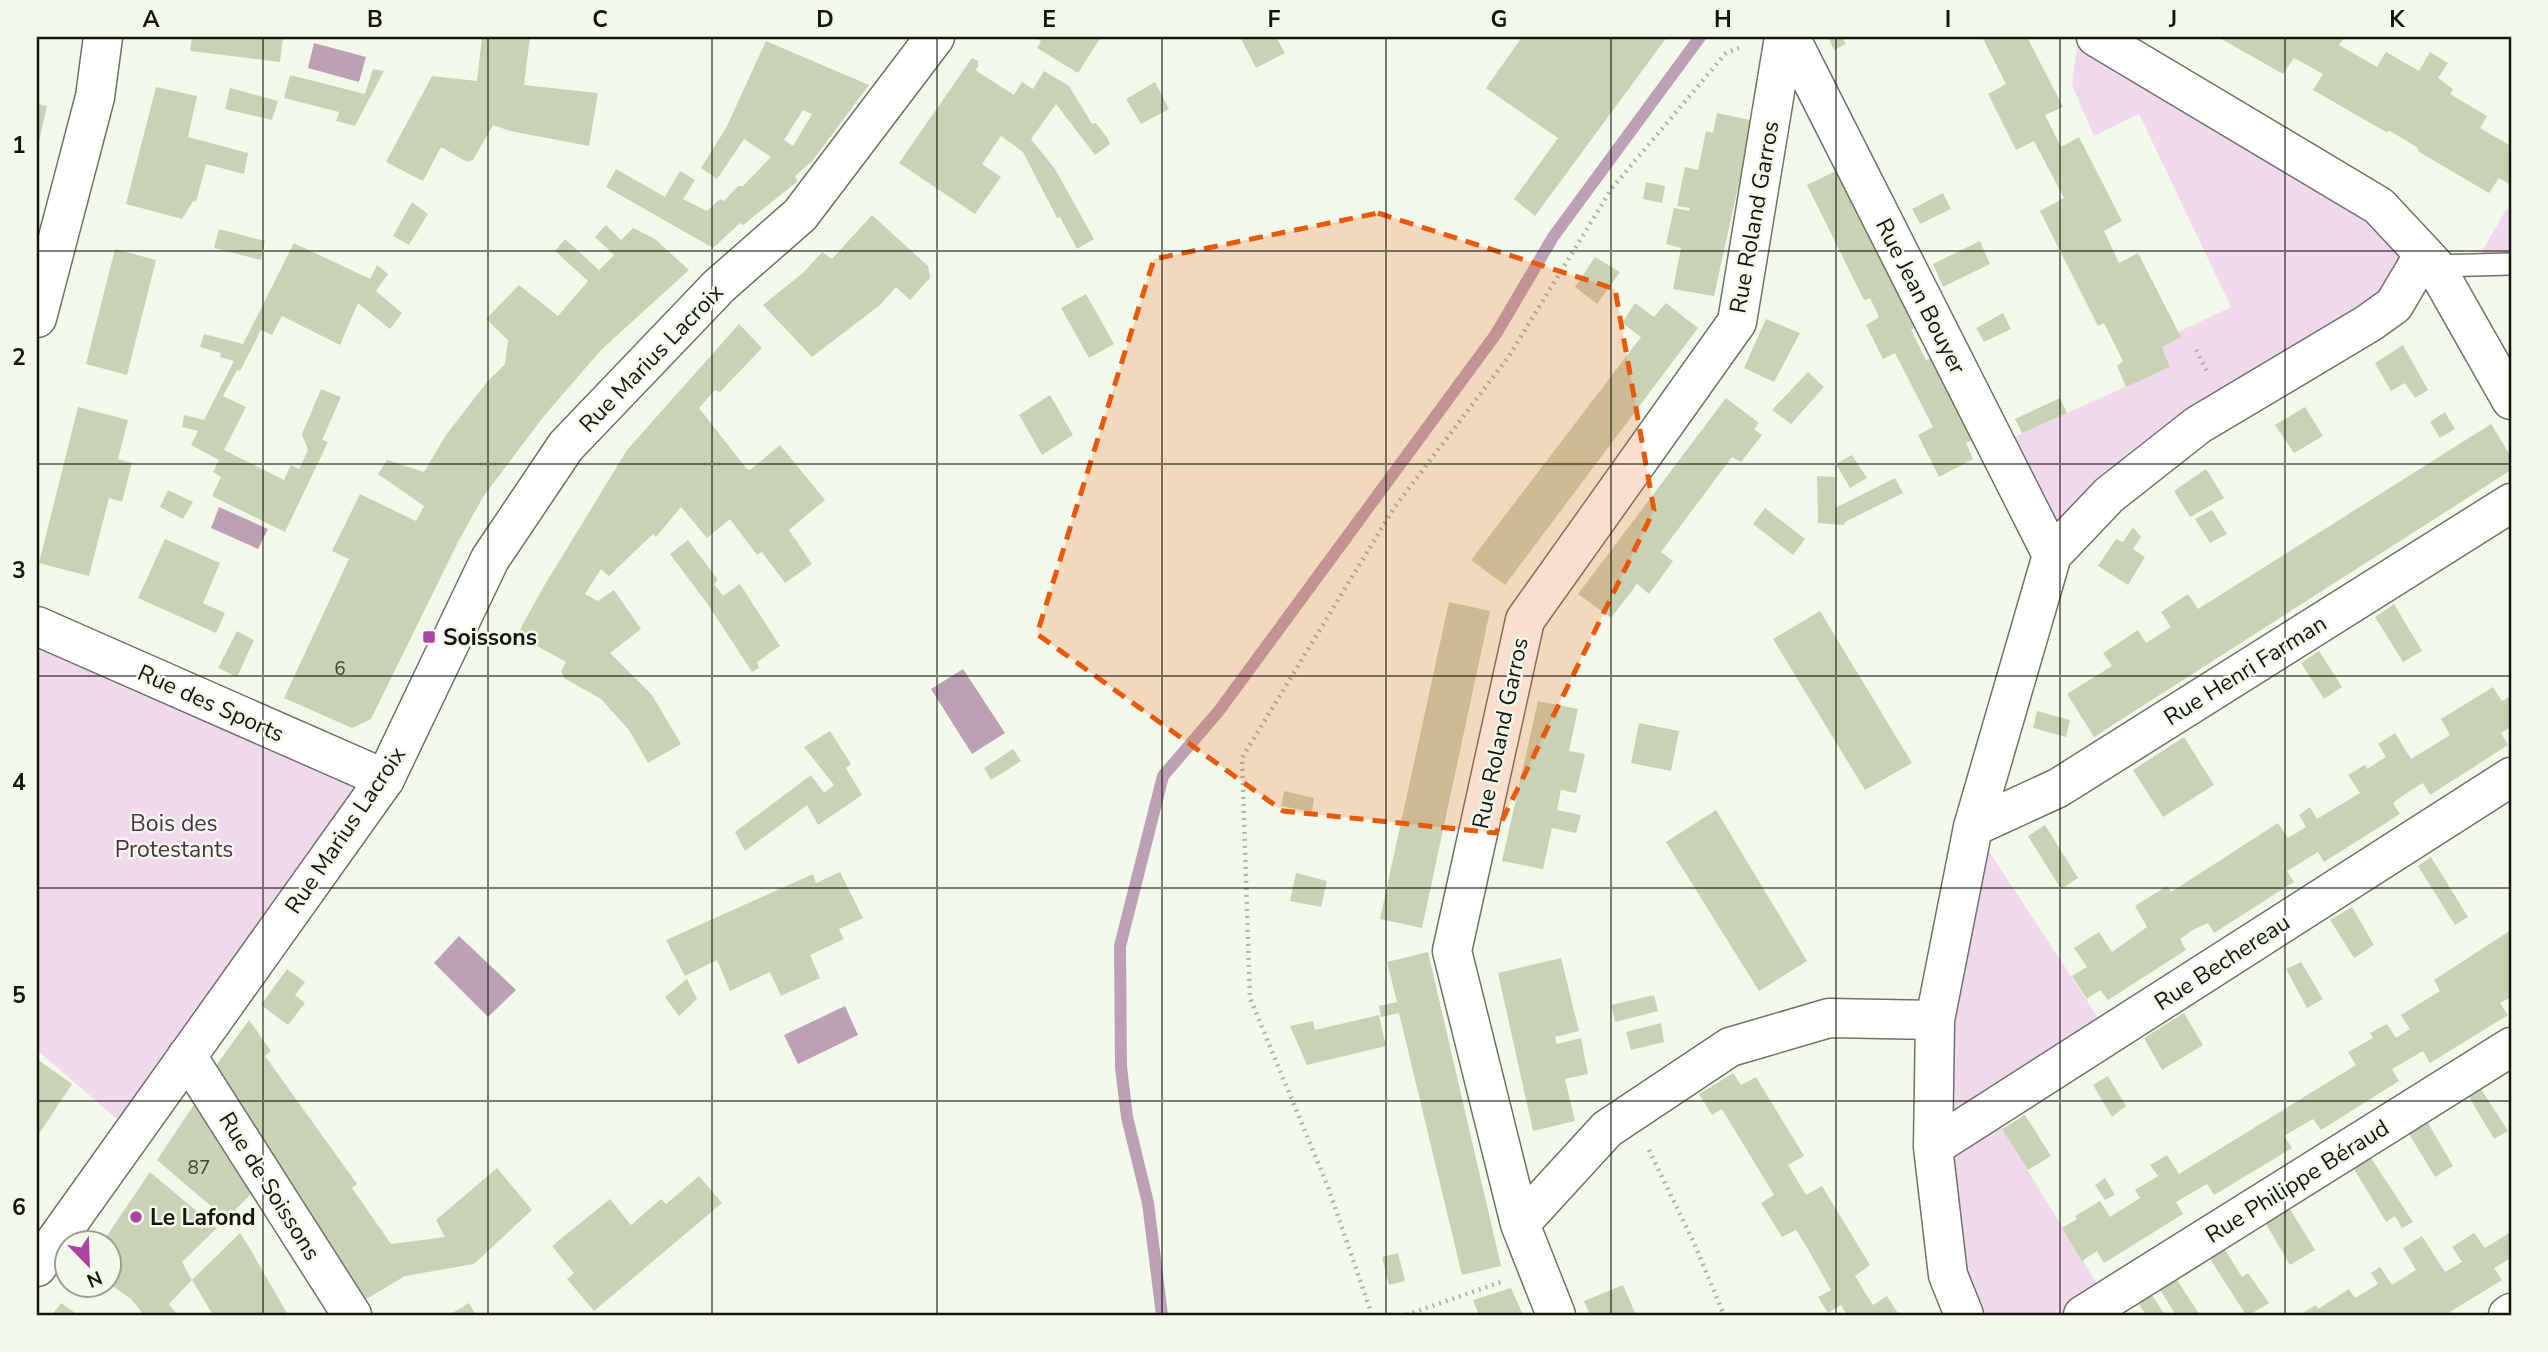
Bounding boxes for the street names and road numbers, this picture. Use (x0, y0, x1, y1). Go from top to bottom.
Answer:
street label: Rue Roland Garros (1722, 118, 1787, 316)
street label: Rue Jean Bouyer (1868, 213, 1973, 380)
street label: Rue Marius Lacroix (572, 277, 730, 439)
street label: Rue Henri Farman (2158, 608, 2332, 733)
street label: Rue Roland Garros (1465, 635, 1536, 832)
street label: Rue des Sports (133, 657, 289, 750)
street label: Rue Marius Lacroix (278, 741, 413, 920)
street label: Rue Bechereau (2149, 907, 2296, 1018)
street label: Rue de Soissons (212, 1106, 328, 1266)
street label: Rue Philippe Béraud (2200, 1112, 2395, 1250)

